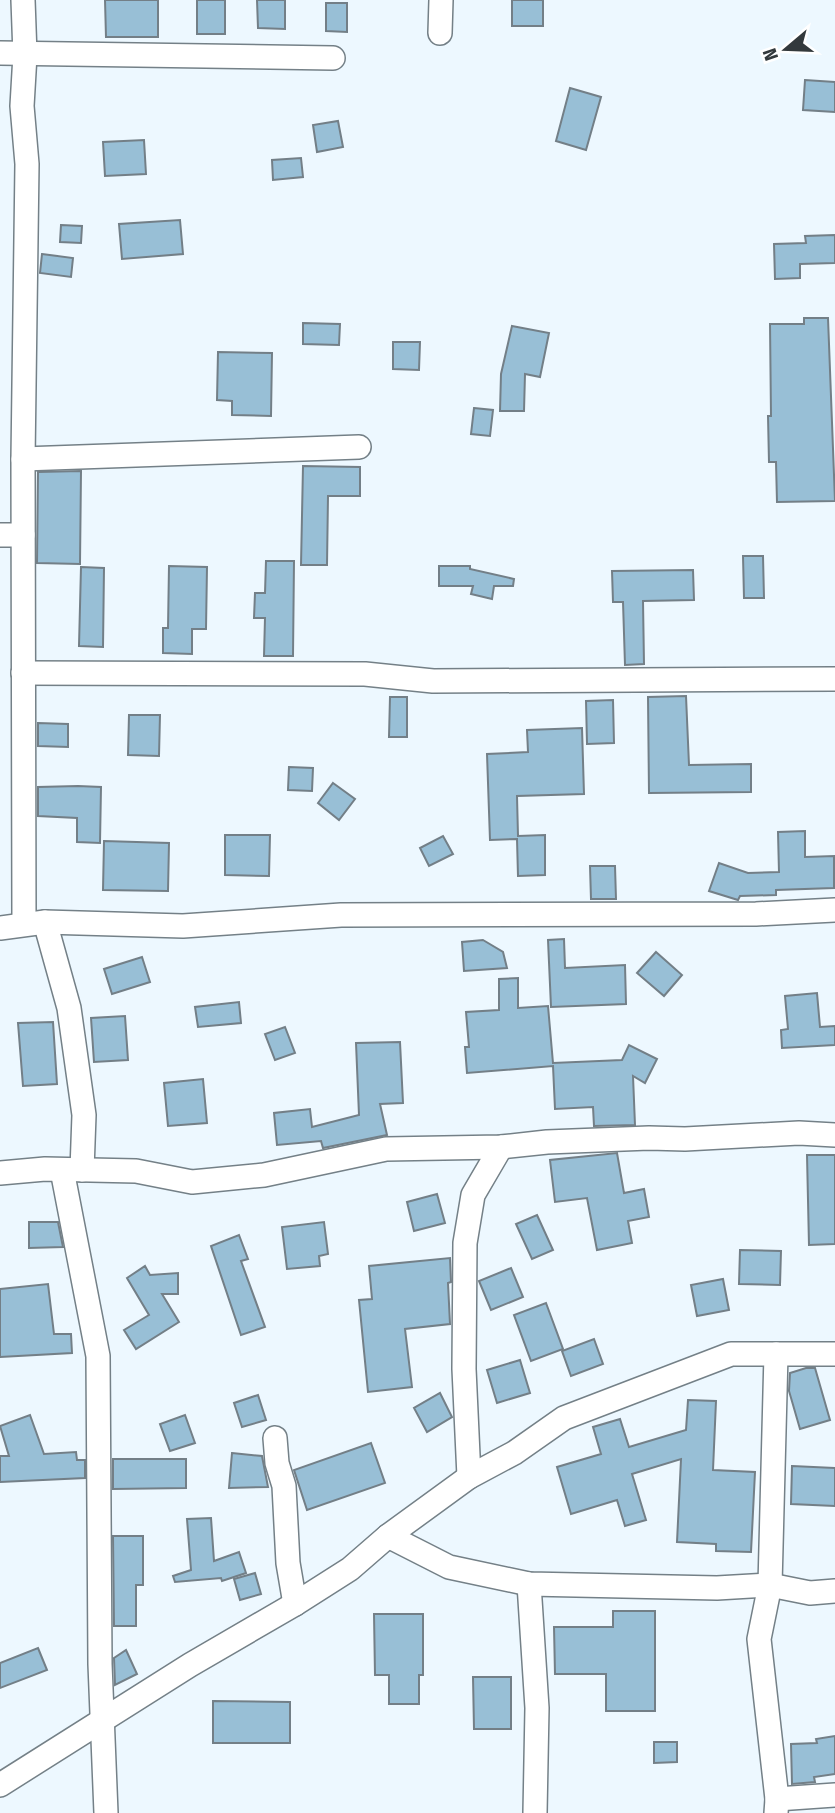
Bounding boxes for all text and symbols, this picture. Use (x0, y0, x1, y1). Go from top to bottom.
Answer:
north arrow (751, 14, 821, 84)
text: N (758, 45, 783, 64)

